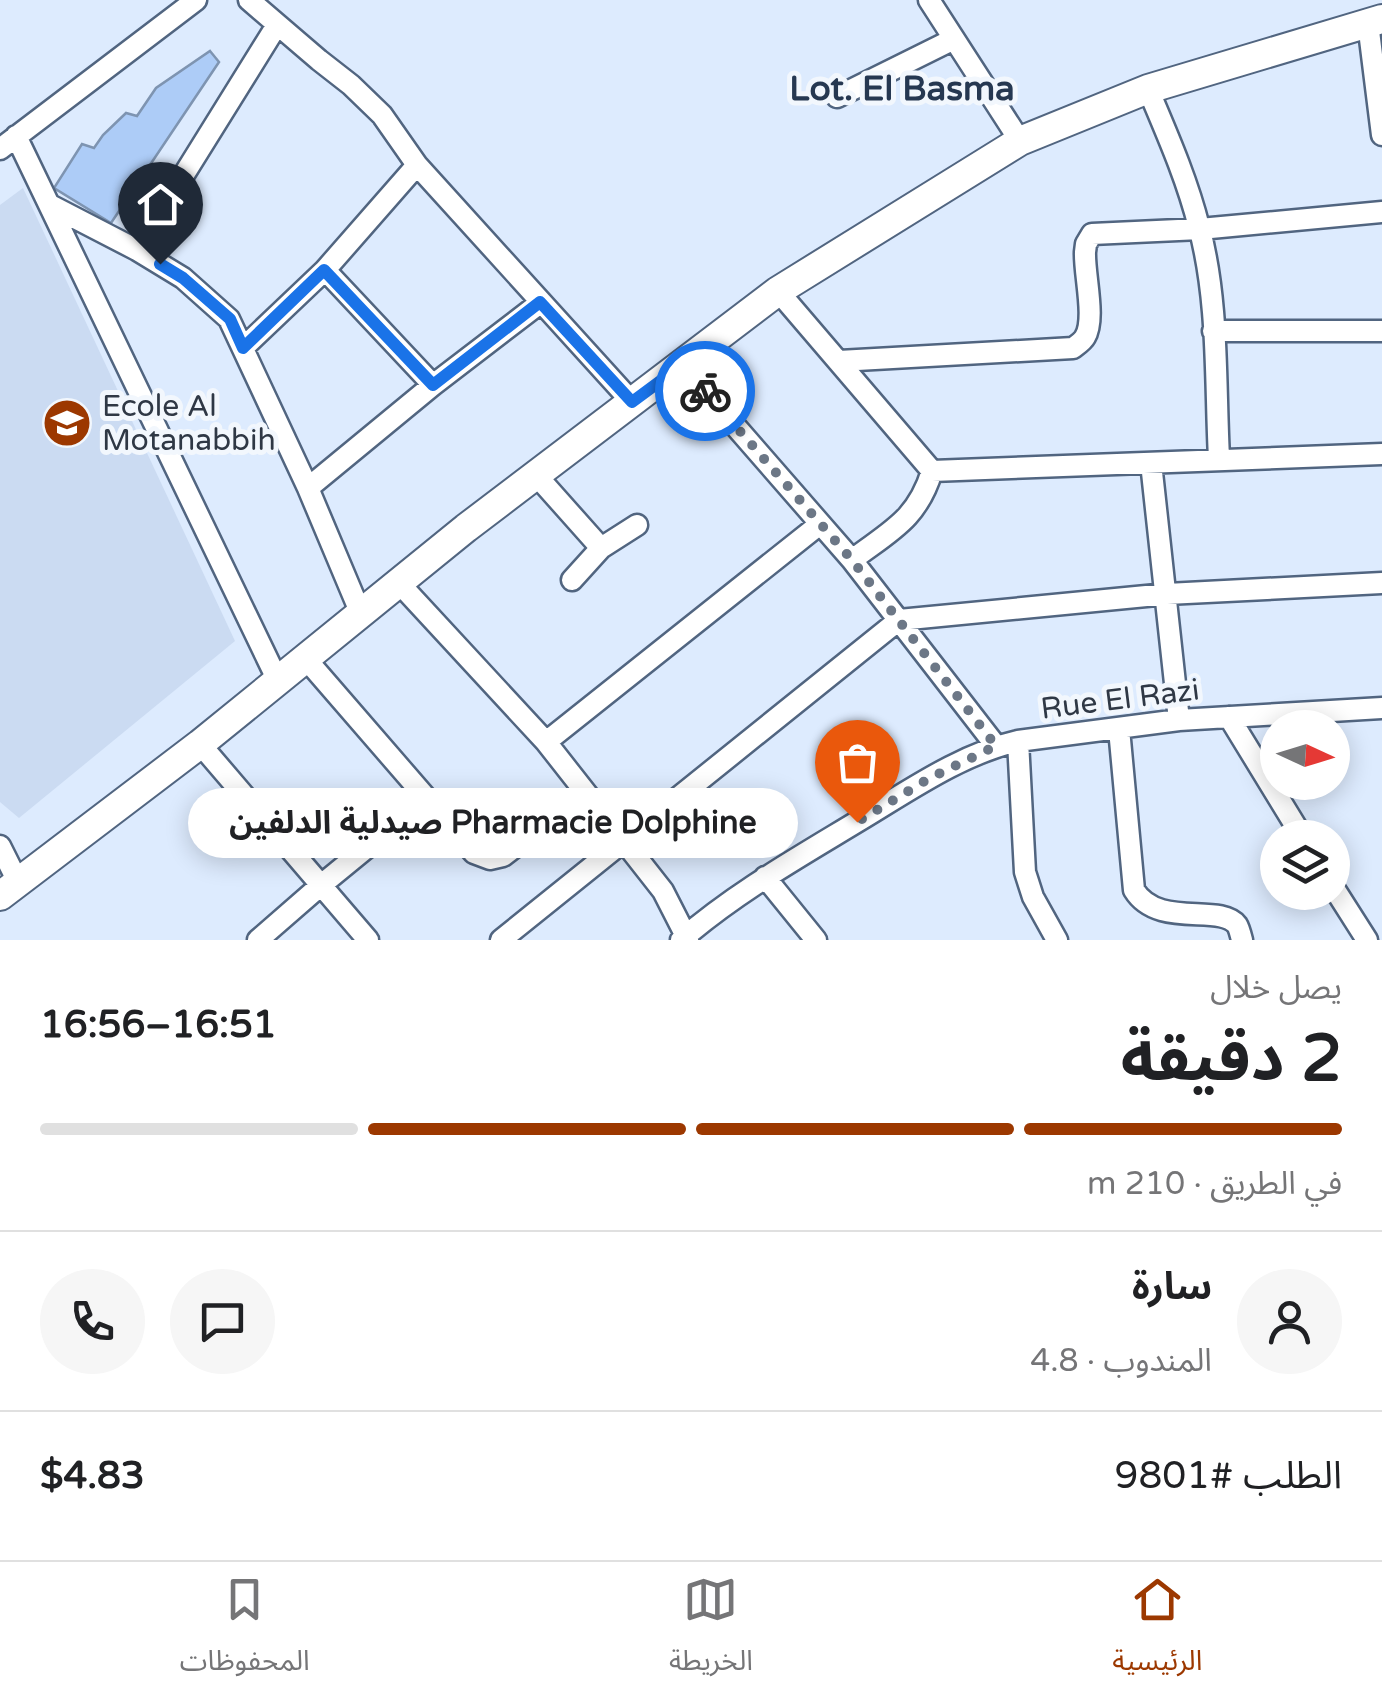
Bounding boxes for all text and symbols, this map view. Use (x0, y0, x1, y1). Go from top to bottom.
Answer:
district label: Lot. El Basma (789, 68, 1015, 110)
pin (118, 162, 203, 265)
icon: home (133, 177, 188, 232)
courier (655, 341, 755, 441)
icon: bike (678, 364, 733, 419)
place label: Ecole Al Motanabbih (102, 388, 276, 459)
school or university icon: Ecole Al Motanabbih (41, 397, 93, 449)
street label: Rue El Razi (1039, 671, 1201, 728)
north arrow (1260, 710, 1350, 800)
map controls (1260, 710, 1350, 910)
pin (815, 720, 900, 823)
icon: bag (830, 735, 885, 790)
callout: Pharmacie Dolphine صيدلية الدلفين (187, 787, 797, 857)
text: Pharmacie Dolphine صيدلية الدلفين (229, 804, 757, 842)
button: layers (1260, 820, 1350, 910)
text: يصل خلال (1210, 969, 1342, 1007)
text: 16:51–16:56 (40, 1002, 277, 1048)
text: 2 دقيقة (1121, 1020, 1342, 1099)
text: في الطريق · 210 m (1087, 1165, 1342, 1203)
text: سارة (1132, 1264, 1212, 1310)
button: phone (40, 1269, 145, 1374)
button: chat (170, 1269, 275, 1374)
button: person (1237, 1269, 1342, 1374)
text: المندوب · 4.8 (1030, 1342, 1212, 1380)
text: $4.83 (40, 1453, 145, 1499)
text: الطلب #9801 (1115, 1453, 1342, 1499)
tab: المحفوظات (180, 1572, 310, 1691)
tab: الخريطة (669, 1572, 753, 1691)
tab: الرئيسية (1112, 1572, 1202, 1691)

